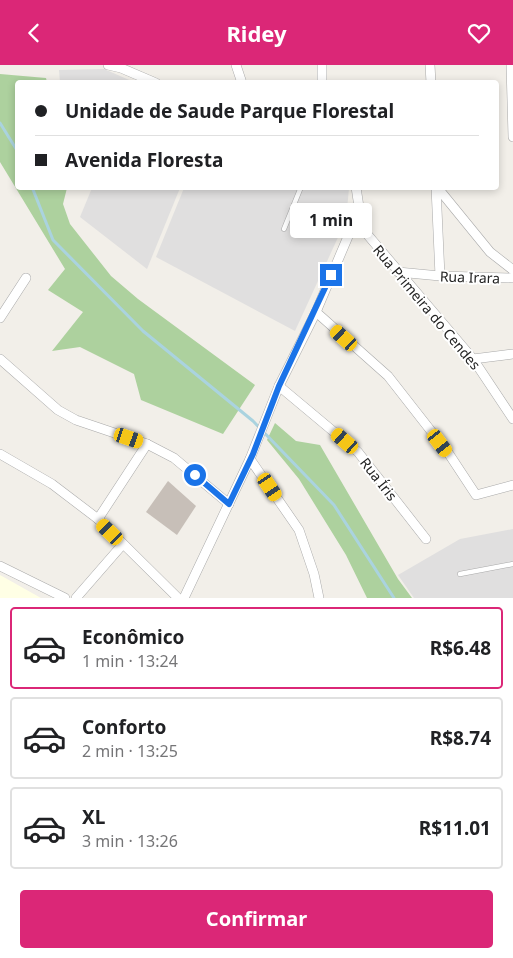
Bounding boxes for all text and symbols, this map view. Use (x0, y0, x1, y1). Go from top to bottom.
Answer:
text: Ridey (226, 18, 287, 48)
icon: back (20, 19, 48, 47)
icon: heart (465, 19, 493, 47)
text: Unidade de Saude Parque Florestal (65, 98, 394, 124)
text: Avenida Floresta (65, 147, 223, 173)
callout: 1 min (290, 203, 372, 237)
text: 1 min (309, 209, 353, 231)
street label: Rua Primeira do Cendes (369, 241, 485, 374)
route end (320, 264, 342, 286)
street label: Rua Irara (440, 266, 500, 288)
car (327, 322, 360, 354)
car (328, 425, 361, 457)
car (112, 426, 145, 450)
car (424, 427, 455, 459)
street label: Rua Íris (356, 454, 402, 505)
route start (184, 464, 206, 486)
car (255, 470, 284, 504)
car (93, 516, 126, 548)
text: Econômico (82, 624, 184, 650)
icon: car (22, 626, 67, 671)
text: R$6.48 (430, 635, 491, 661)
text: 1 min · 13:24 (82, 650, 178, 672)
text: Conforto (82, 714, 166, 740)
icon: car (22, 716, 67, 761)
text: R$8.74 (430, 725, 491, 751)
text: 2 min · 13:25 (82, 740, 178, 762)
text: XL (82, 804, 105, 830)
icon: car (22, 806, 67, 851)
text: R$11.01 (419, 815, 491, 841)
text: 3 min · 13:26 (82, 830, 178, 852)
button: Confirmar (20, 890, 493, 948)

